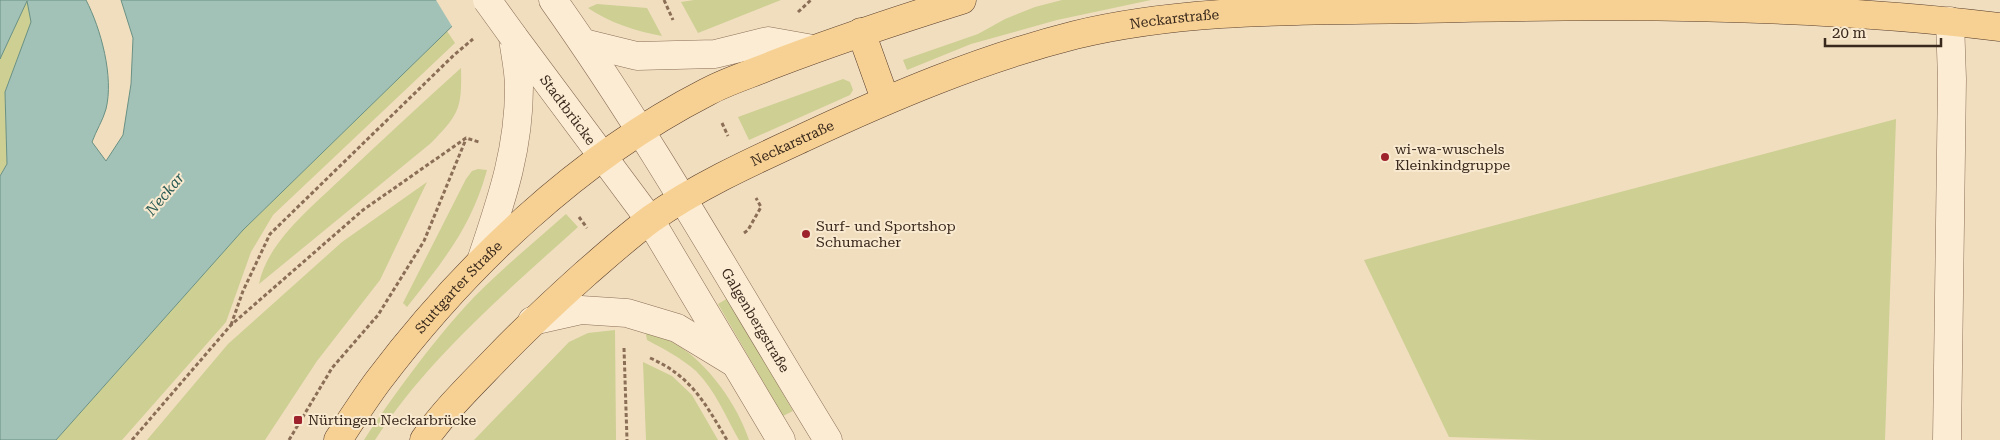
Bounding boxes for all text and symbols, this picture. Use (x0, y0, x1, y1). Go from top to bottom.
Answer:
street label: Neckarstraße (1128, 6, 1220, 32)
scale bar (1825, 15, 1941, 47)
text: 20 m (1832, 24, 1867, 42)
street label: Stadtbrücke (537, 72, 599, 148)
street label: Neckarstraße (748, 117, 837, 169)
place label: wi-wa-wuschels Kleinkindgruppe (1395, 141, 1511, 173)
marker: wi-wa-wuschels Kleinkindgruppe (1379, 151, 1391, 163)
water label: Neckar (141, 168, 189, 220)
place label: Surf- und Sportshop Schumacher (816, 218, 956, 250)
marker: Surf- und Sportshop Schumacher (800, 228, 812, 240)
street label: Stuttgarter Straße (412, 237, 505, 336)
street label: Galgenbergstraße (718, 265, 793, 375)
place label: Nürtingen Neckarbrücke (308, 412, 477, 428)
marker: Nürtingen Neckarbrücke (292, 414, 304, 426)

